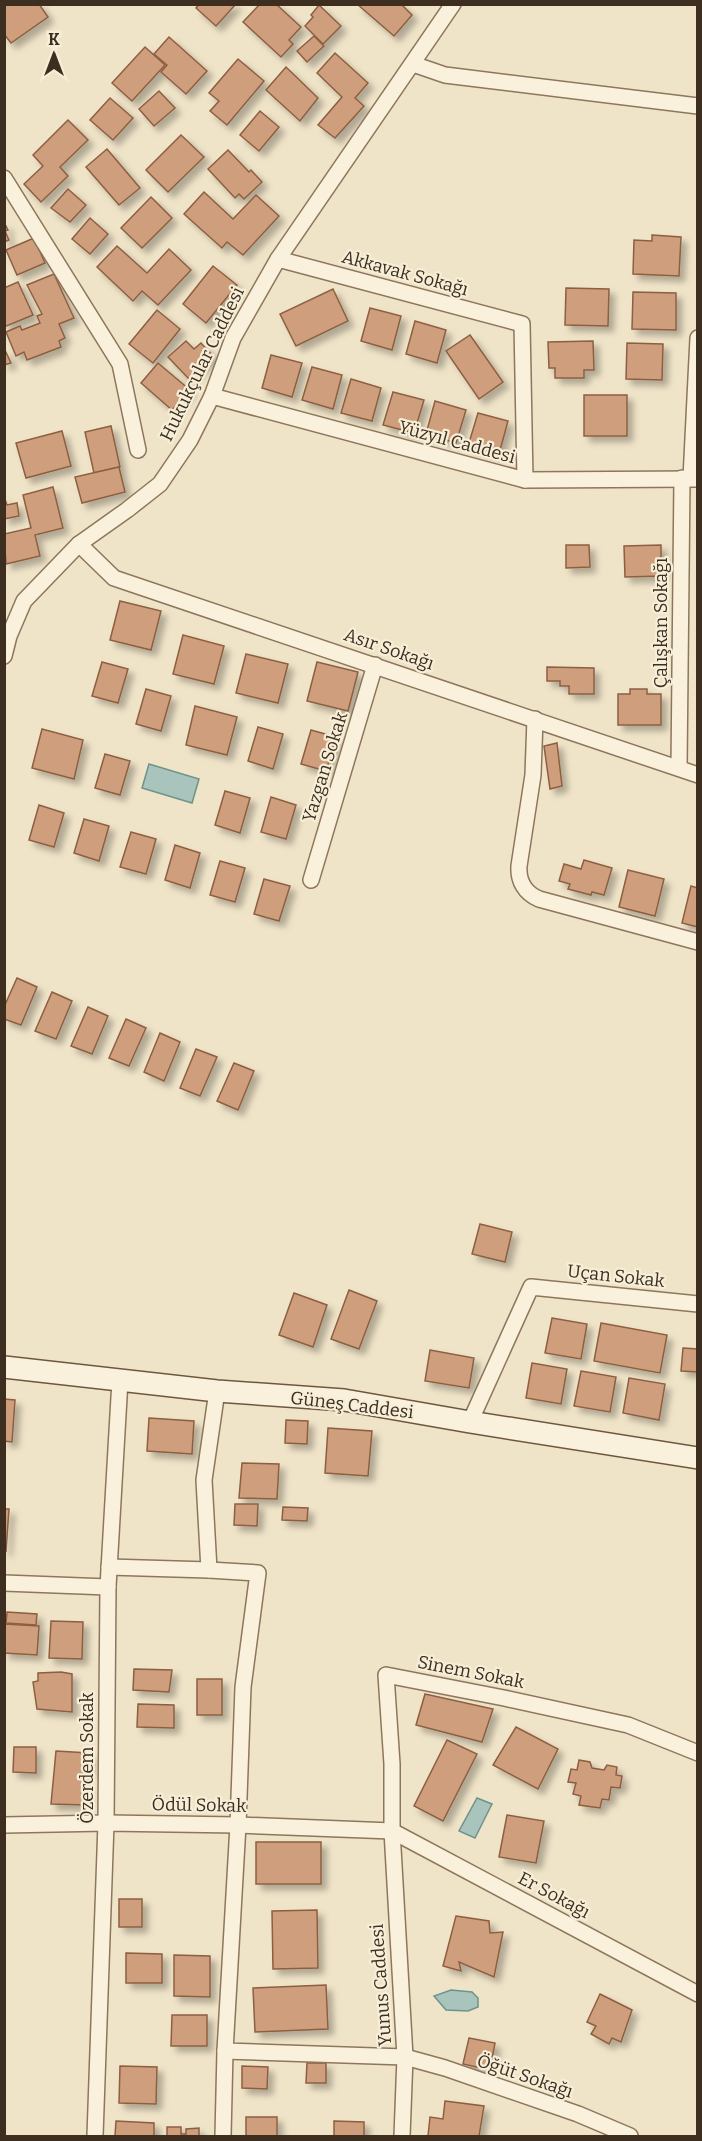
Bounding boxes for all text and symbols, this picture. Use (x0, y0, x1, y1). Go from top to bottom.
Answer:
north arrow (24, 24, 84, 84)
text: K (48, 30, 60, 49)
street label: Akkavak Sokağı (339, 246, 471, 300)
street label: Hukukçular Caddesi (155, 283, 249, 445)
street label: Yüzyıl Caddesi (396, 416, 518, 468)
street label: Çalışkan Sokağı (650, 558, 672, 688)
street label: Asır Sokağı (341, 623, 437, 675)
street label: Yazgan Sokak (298, 709, 352, 825)
street label: Uçan Sokak (566, 1260, 666, 1292)
street label: Güneş Caddesi (289, 1387, 415, 1423)
street label: Sinem Sokak (416, 1651, 527, 1693)
street label: Özerdem Sokak (76, 1692, 98, 1824)
street label: Ödül Sokak (152, 1793, 247, 1817)
street label: Er Sokağı (514, 1867, 594, 1923)
street label: Yunus Caddesi (366, 1923, 396, 2047)
street label: Öğüt Sokağı (474, 2049, 576, 2103)

